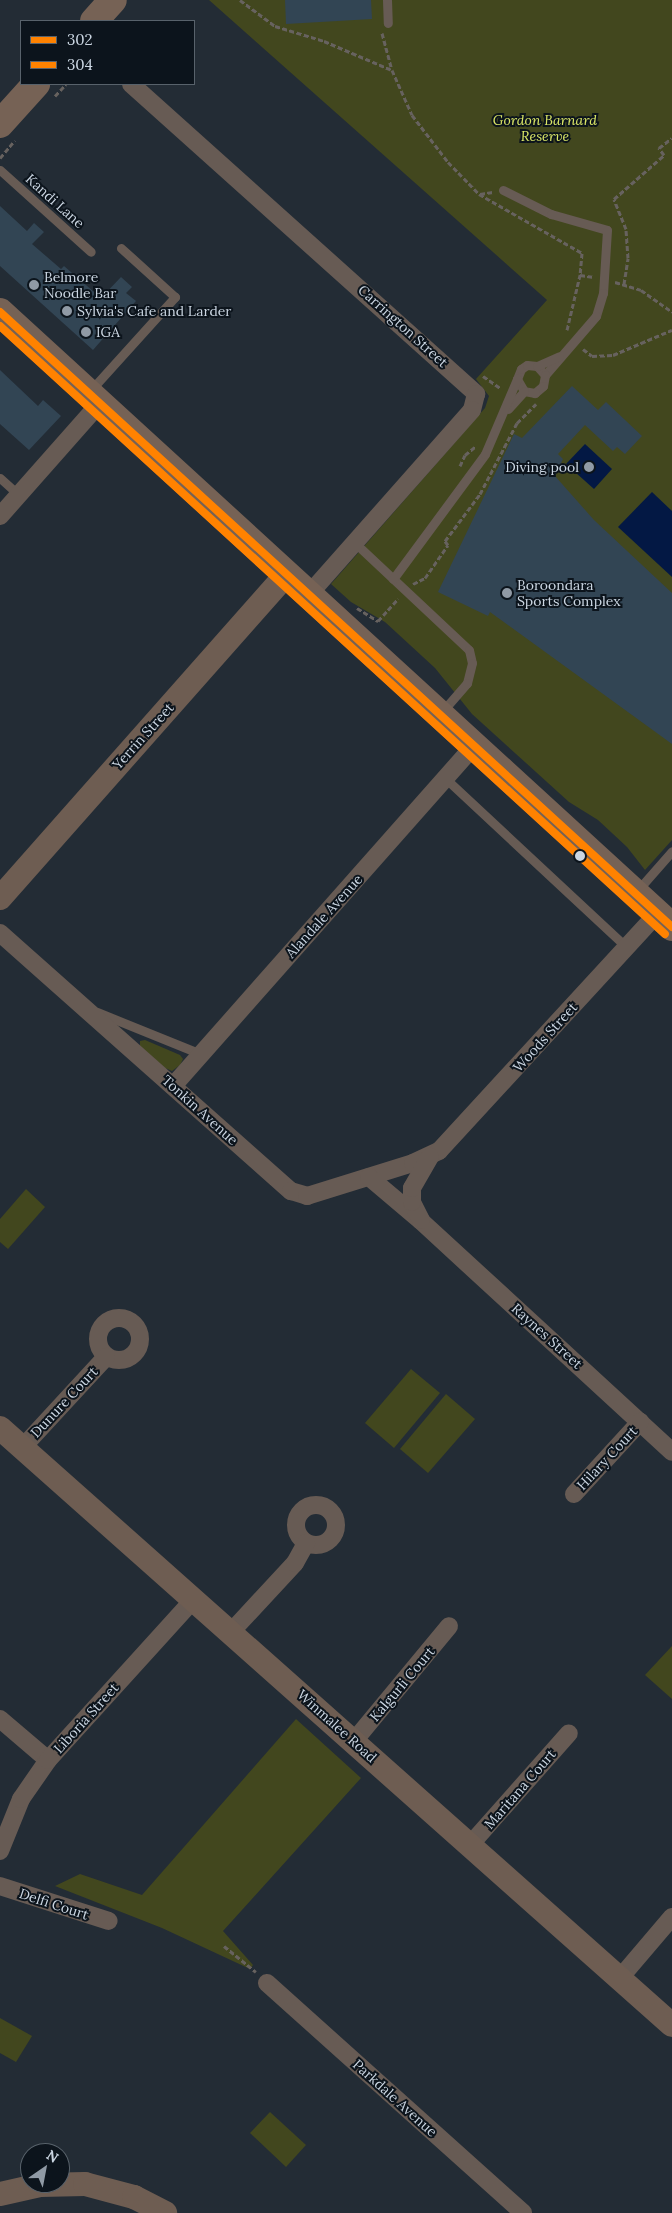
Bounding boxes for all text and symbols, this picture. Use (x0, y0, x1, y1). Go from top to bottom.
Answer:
legend (20, 20, 195, 85)
text: 302 (67, 30, 93, 49)
text: 304 (67, 55, 93, 74)
park label: Gordon Barnard Reserve (493, 112, 597, 144)
street label: Kandi Lane (22, 170, 88, 232)
place label: Belmore Noodle Bar (44, 269, 116, 302)
marker: Belmore Noodle Bar (28, 279, 40, 291)
street label: Carrington Street (355, 281, 451, 371)
place label: Sylvia's Cafe and Larder (77, 303, 231, 319)
marker: Sylvia's Cafe and Larder (61, 305, 73, 317)
place label: IGA (96, 324, 120, 340)
marker: IGA (80, 326, 92, 338)
place label: Diving pool (505, 459, 579, 475)
marker: Diving pool (583, 461, 595, 473)
place label: Boroondara Sports Complex (517, 577, 621, 610)
marker: Boroondara Sports Complex (501, 587, 513, 599)
street label: Yerrin Street (109, 699, 177, 773)
unlabelled marker (575, 851, 585, 861)
street label: Alandale Avenue (282, 871, 366, 961)
street label: Woods Street (509, 999, 581, 1075)
street label: Tonkin Avenue (159, 1072, 241, 1148)
street label: Raynes Street (508, 1300, 586, 1372)
street label: Dunure Court (27, 1363, 101, 1441)
street label: Hilary Court (573, 1423, 641, 1493)
street label: Kalgurli Court (366, 1643, 438, 1725)
street label: Liboria Street (50, 1679, 122, 1757)
street label: Winmalee Road (294, 1686, 380, 1766)
street label: Maritana Court (481, 1746, 559, 1832)
street label: Delfi Court (17, 1885, 91, 1923)
street label: Parkdale Avenue (350, 2056, 440, 2140)
north arrow (20, 2143, 70, 2193)
text: N (43, 2146, 62, 2167)

